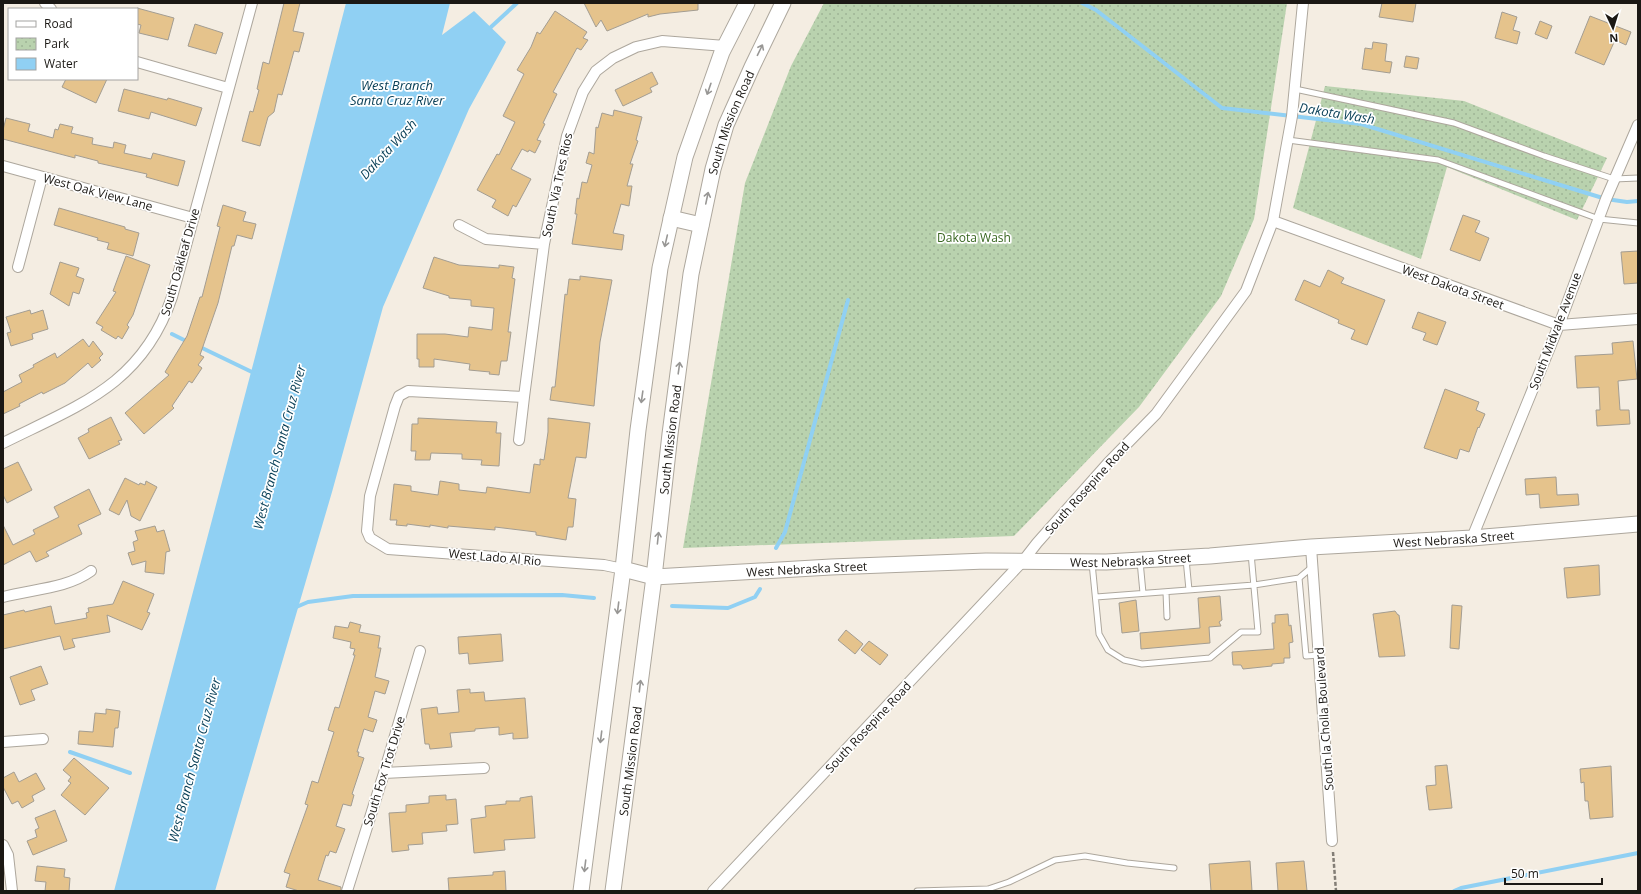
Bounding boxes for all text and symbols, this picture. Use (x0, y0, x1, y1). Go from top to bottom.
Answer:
legend (8, 8, 138, 80)
north arrow (1593, 8, 1633, 48)
text: Road (44, 15, 73, 32)
text: N (1609, 31, 1619, 46)
text: Park (44, 35, 70, 52)
one-way arrow (757, 44, 764, 56)
text: Water (44, 55, 78, 72)
street label: South Mission Road (704, 68, 758, 176)
water label: West Branch Santa Cruz River (350, 76, 445, 109)
one-way arrow (705, 82, 712, 95)
water label: Dakota Wash (1298, 98, 1376, 128)
water label: Dakota Wash (355, 115, 421, 183)
street label: South Via Tres Rios (538, 131, 576, 239)
street label: West Oak View Lane (41, 169, 155, 215)
one-way arrow (703, 192, 711, 205)
street label: South Oakleaf Drive (157, 206, 204, 318)
park label: Dakota Wash (937, 229, 1011, 246)
one-way arrow (662, 234, 670, 247)
street label: West Dakota Street (1400, 261, 1506, 313)
street label: South Midvale Avenue (1525, 270, 1585, 392)
one-way arrow (675, 361, 683, 374)
water label: West Branch Santa Cruz River (248, 362, 310, 531)
street label: South Mission Road (655, 384, 685, 495)
one-way arrow (638, 390, 646, 403)
street label: South Rosepine Road (1041, 438, 1133, 538)
street label: West Nebraska Street (1393, 526, 1515, 551)
one-way arrow (654, 532, 662, 545)
street label: West Lado Al Rio (448, 544, 542, 570)
street label: West Nebraska Street (1070, 549, 1191, 571)
street label: West Nebraska Street (746, 557, 868, 580)
one-way arrow (614, 601, 622, 614)
street label: South la Cholla Boulevard (1311, 647, 1337, 791)
water label: West Branch Santa Cruz River (163, 675, 225, 844)
street label: South Rosepine Road (821, 678, 915, 776)
one-way arrow (636, 680, 644, 693)
street label: South Mission Road (614, 705, 646, 817)
street label: South Fox Trot Drive (359, 714, 409, 828)
one-way arrow (598, 730, 605, 743)
one-way arrow (581, 859, 589, 872)
scale bar (1505, 860, 1602, 886)
text: 50 m (1511, 865, 1539, 882)

